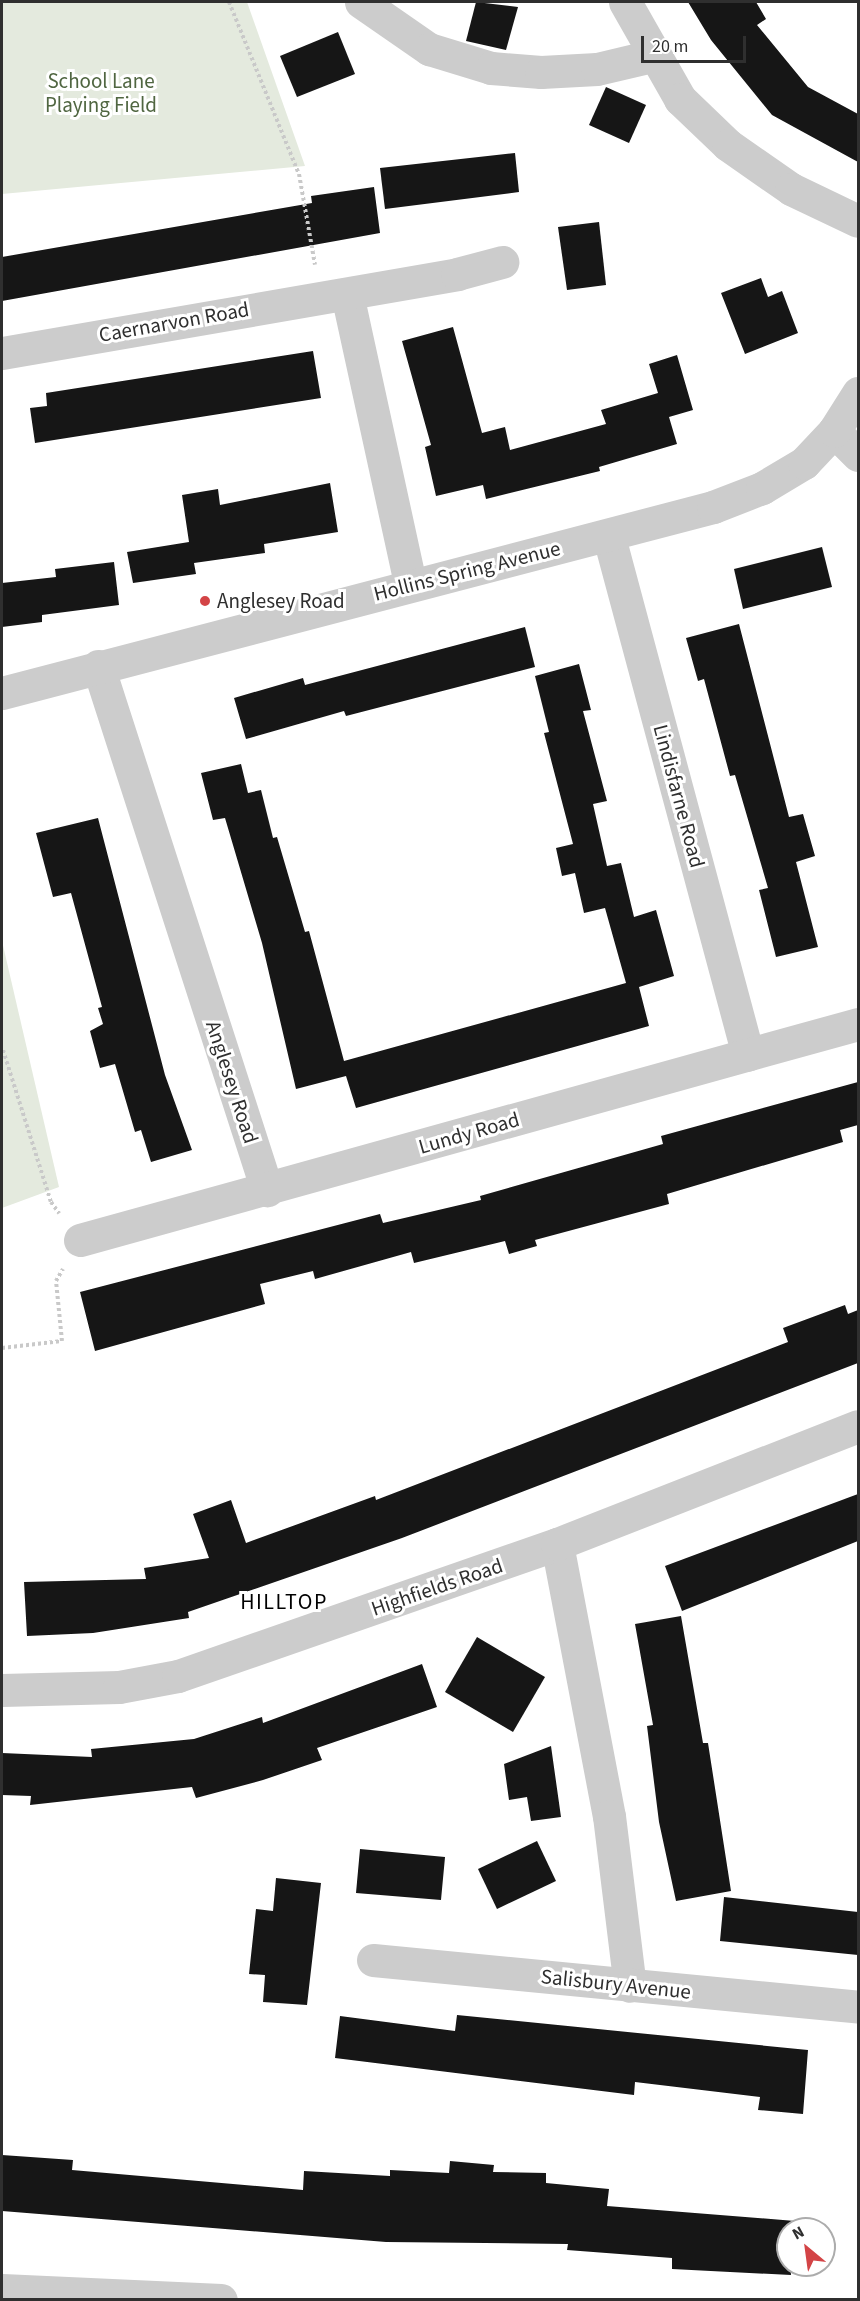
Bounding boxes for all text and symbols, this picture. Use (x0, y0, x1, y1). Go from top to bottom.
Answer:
scale bar (644, 24, 749, 62)
text: 20 m (652, 34, 688, 59)
park label: School Lane Playing Field (45, 68, 157, 118)
street label: Caernarvon Road (97, 296, 251, 348)
street label: Hollins Spring Avenue (371, 536, 563, 606)
place label: Anglesey Road (217, 588, 345, 614)
marker: Anglesey Road (198, 594, 212, 608)
street label: Lindisfarne Road (648, 722, 710, 870)
street label: Anglesey Road (200, 1017, 264, 1147)
street label: Lundy Road (416, 1107, 522, 1159)
street label: Highfields Road (368, 1553, 506, 1621)
district label: HILLTOP (240, 1590, 328, 1616)
street label: Salisbury Avenue (540, 1964, 692, 2004)
north arrow (776, 2217, 836, 2277)
text: N (788, 2221, 808, 2245)

